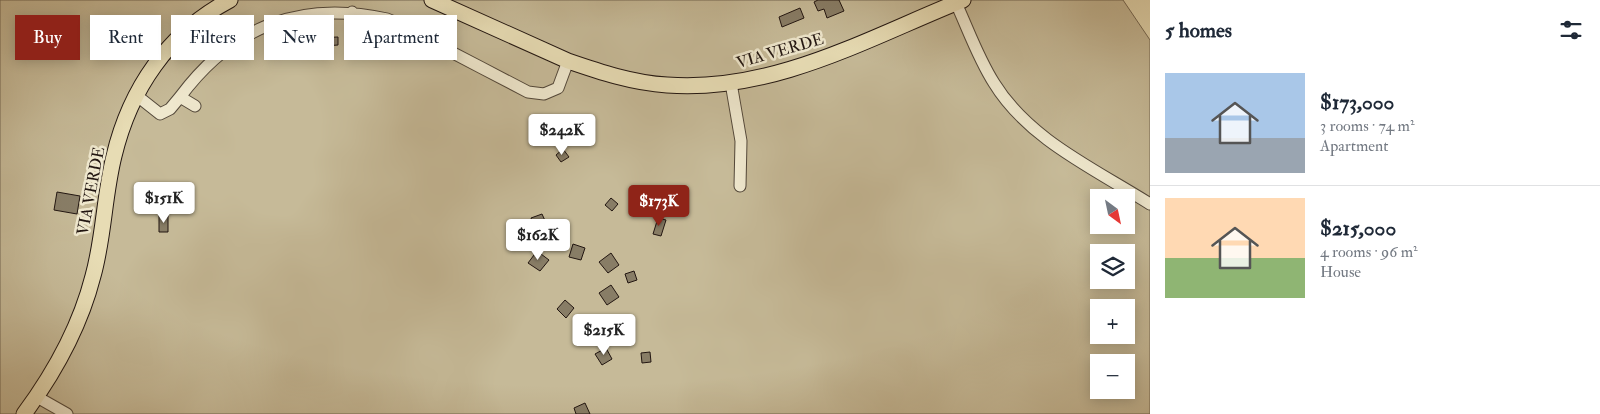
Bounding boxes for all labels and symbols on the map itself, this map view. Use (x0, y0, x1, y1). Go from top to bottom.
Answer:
street label: VIA VERDE (734, 29, 826, 73)
pin: $242K (527, 114, 597, 156)
street label: VIA VERDE (73, 145, 109, 237)
pin: $151K (129, 182, 199, 224)
pin: $173K (624, 184, 694, 227)
north arrow (1090, 189, 1135, 234)
pin: $162K (503, 218, 573, 261)
pin: $215K (569, 314, 639, 356)

